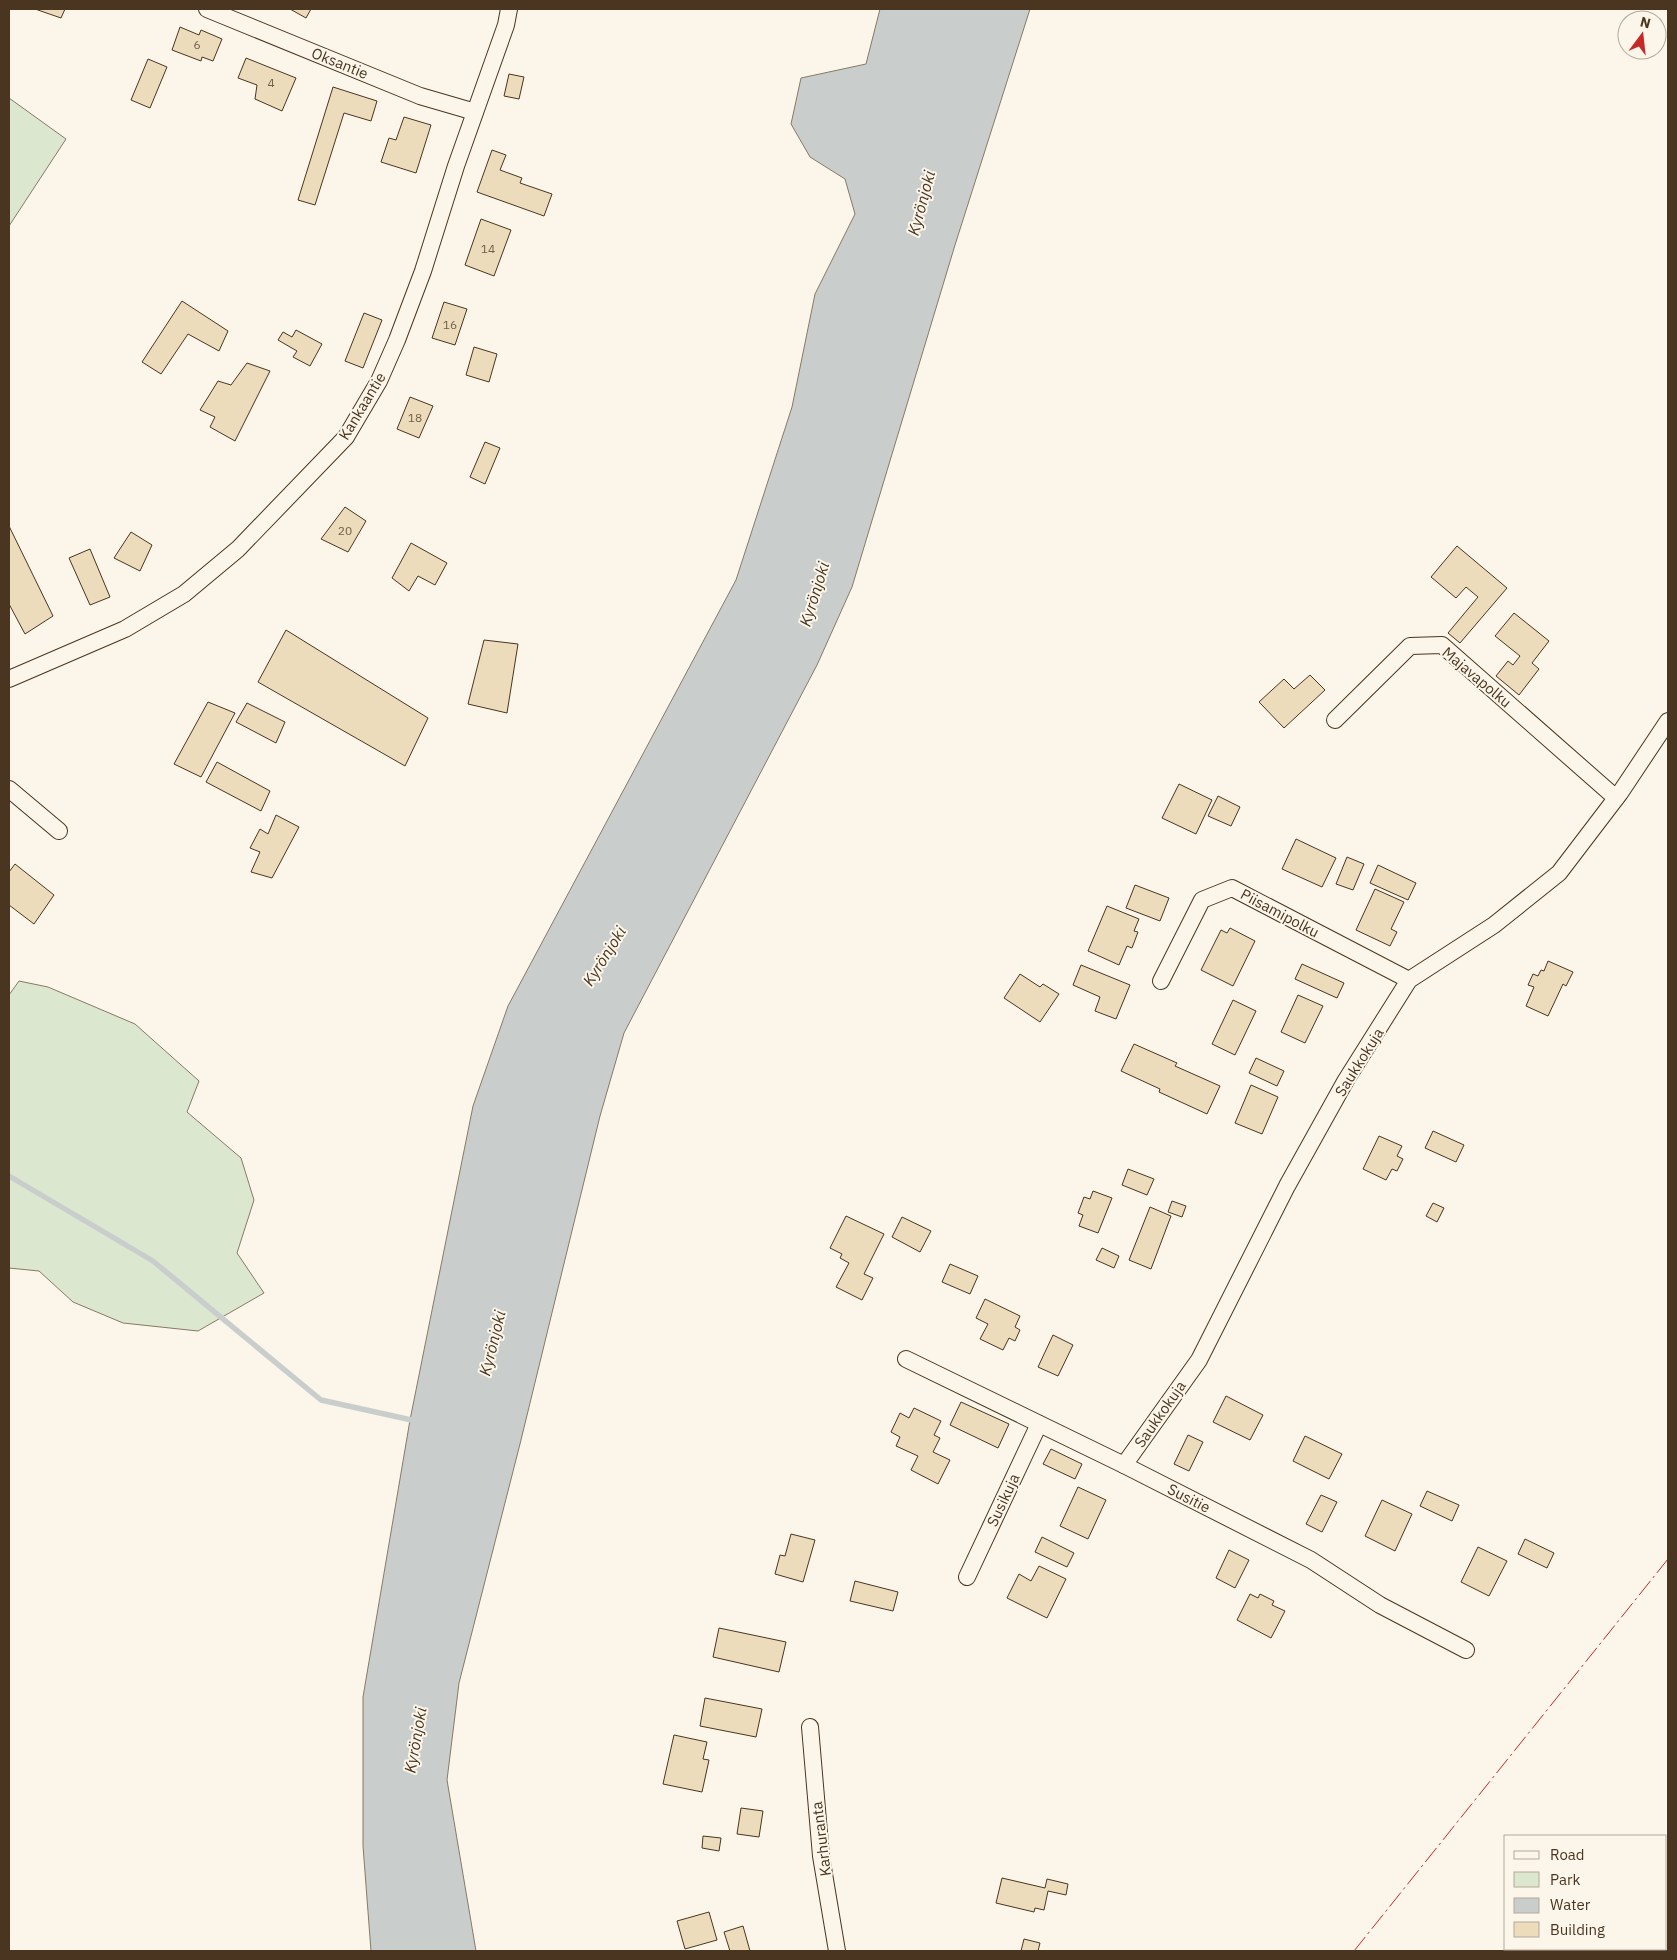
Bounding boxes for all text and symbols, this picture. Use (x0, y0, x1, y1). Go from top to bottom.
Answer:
north arrow (1617, 10, 1667, 60)
text: N (1638, 12, 1653, 32)
house number: 6 (193, 37, 201, 52)
street label: Oksantie (309, 43, 371, 83)
house number: 4 (267, 75, 275, 90)
water label: Kyrönjoki (903, 168, 939, 238)
house number: 14 (481, 241, 495, 256)
house number: 16 (443, 317, 457, 332)
street label: Kankaantie (334, 369, 390, 443)
house number: 18 (408, 410, 422, 425)
house number: 20 (338, 523, 352, 538)
water label: Kyrönjoki (795, 559, 833, 629)
street label: Majavapolku (1439, 643, 1515, 711)
street label: Piisamipolku (1237, 884, 1323, 942)
water label: Kyrönjoki (578, 922, 630, 989)
street label: Saukkokuja (1330, 1024, 1388, 1100)
water label: Kyrönjoki (474, 1308, 510, 1378)
street label: Saukkokuja (1130, 1377, 1190, 1451)
street label: Susikuja (982, 1470, 1024, 1530)
street label: Susitie (1164, 1479, 1214, 1517)
water label: Kyrönjoki (399, 1705, 431, 1774)
street label: Karhuranta (807, 1801, 835, 1877)
legend (1504, 1835, 1667, 1950)
text: Road (1550, 1845, 1585, 1864)
text: Park (1550, 1870, 1580, 1889)
text: Water (1550, 1895, 1591, 1914)
text: Building (1550, 1920, 1605, 1939)

